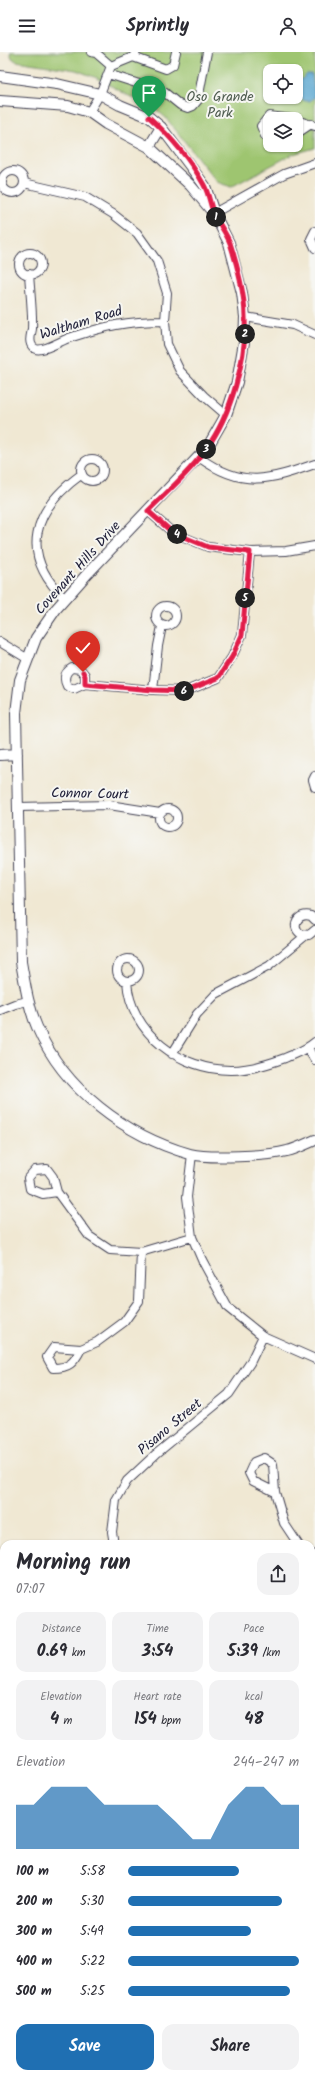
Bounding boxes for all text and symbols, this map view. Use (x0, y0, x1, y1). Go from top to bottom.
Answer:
text: Sprintly (126, 12, 189, 41)
icon: menu (16, 15, 38, 37)
icon: person (277, 15, 299, 37)
map controls (263, 64, 303, 152)
button: locate (263, 64, 303, 104)
pin (132, 76, 166, 117)
icon: arrive (138, 82, 160, 104)
park label: Oso Grande Park (186, 86, 254, 124)
button: layers (263, 112, 303, 152)
pin: 1 (206, 207, 226, 227)
text: 1 (214, 208, 218, 226)
street label: Waltham Road (37, 300, 126, 346)
pin: 2 (235, 324, 255, 344)
text: 2 (242, 325, 248, 343)
pin: 3 (196, 439, 216, 459)
text: 3 (203, 440, 209, 458)
street label: Covenant Hills Drive (30, 516, 127, 620)
pin: 4 (167, 524, 187, 544)
text: 4 (174, 525, 180, 543)
pin: 5 (235, 588, 255, 608)
text: 5 (242, 589, 248, 607)
pin (66, 631, 100, 672)
icon: check (72, 637, 94, 659)
pin: 6 (174, 681, 194, 701)
text: 6 (181, 682, 187, 700)
street label: Connor Court (51, 782, 130, 806)
street label: Pisano Street (133, 1393, 208, 1461)
text: Morning run (16, 1546, 131, 1581)
button: share (257, 1553, 299, 1595)
text: 07:07 (16, 1579, 44, 1600)
text: Distance (41, 1620, 81, 1638)
text: Time (146, 1620, 169, 1638)
text: Pace (243, 1620, 264, 1638)
text: 0.69 (37, 1638, 67, 1665)
text: 3:54 (142, 1638, 173, 1665)
text: 5:39 (227, 1638, 258, 1665)
text: km (67, 1644, 86, 1662)
text: /km (258, 1644, 280, 1662)
text: Elevation (40, 1688, 82, 1706)
text: Heart rate (134, 1688, 181, 1706)
text: kcal (245, 1688, 263, 1706)
text: 4 (50, 1706, 59, 1733)
text: 154 (134, 1706, 157, 1733)
text: 48 (244, 1706, 263, 1733)
text: m (59, 1712, 72, 1730)
text: bpm (157, 1712, 181, 1730)
text: Elevation (16, 1752, 65, 1773)
text: 244–247 m (233, 1752, 299, 1773)
text: 100 m (16, 1861, 49, 1882)
text: 5:58 (80, 1861, 105, 1882)
text: 200 m (16, 1891, 53, 1912)
text: 5:30 (80, 1891, 104, 1912)
text: 300 m (16, 1921, 52, 1942)
text: 5:49 (80, 1921, 104, 1942)
text: 400 m (16, 1951, 52, 1972)
text: 5:22 (80, 1951, 105, 1972)
text: 500 m (16, 1981, 52, 2002)
text: 5:25 (80, 1981, 105, 2002)
button: Save (16, 2024, 154, 2070)
button: Share (162, 2024, 299, 2070)

